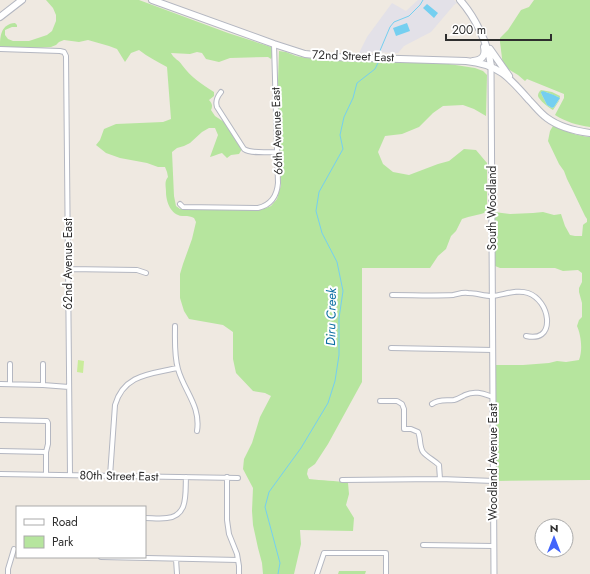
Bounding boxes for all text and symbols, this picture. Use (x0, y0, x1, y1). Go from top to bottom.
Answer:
scale bar (446, 16, 551, 42)
text: 200 m (452, 21, 486, 39)
street label: 72nd Street East (312, 46, 394, 66)
street label: 66th Avenue East (266, 87, 288, 175)
street label: South Woodland (483, 166, 501, 250)
street label: 62nd Avenue East (59, 218, 77, 310)
water label: Diru Creek (321, 287, 341, 346)
street label: Woodland Avenue East (484, 403, 502, 521)
street label: 80th Street East (79, 466, 159, 486)
legend (16, 506, 146, 558)
text: Road (52, 513, 78, 531)
north arrow (534, 518, 574, 558)
text: N (550, 520, 558, 536)
text: Park (52, 533, 74, 551)

